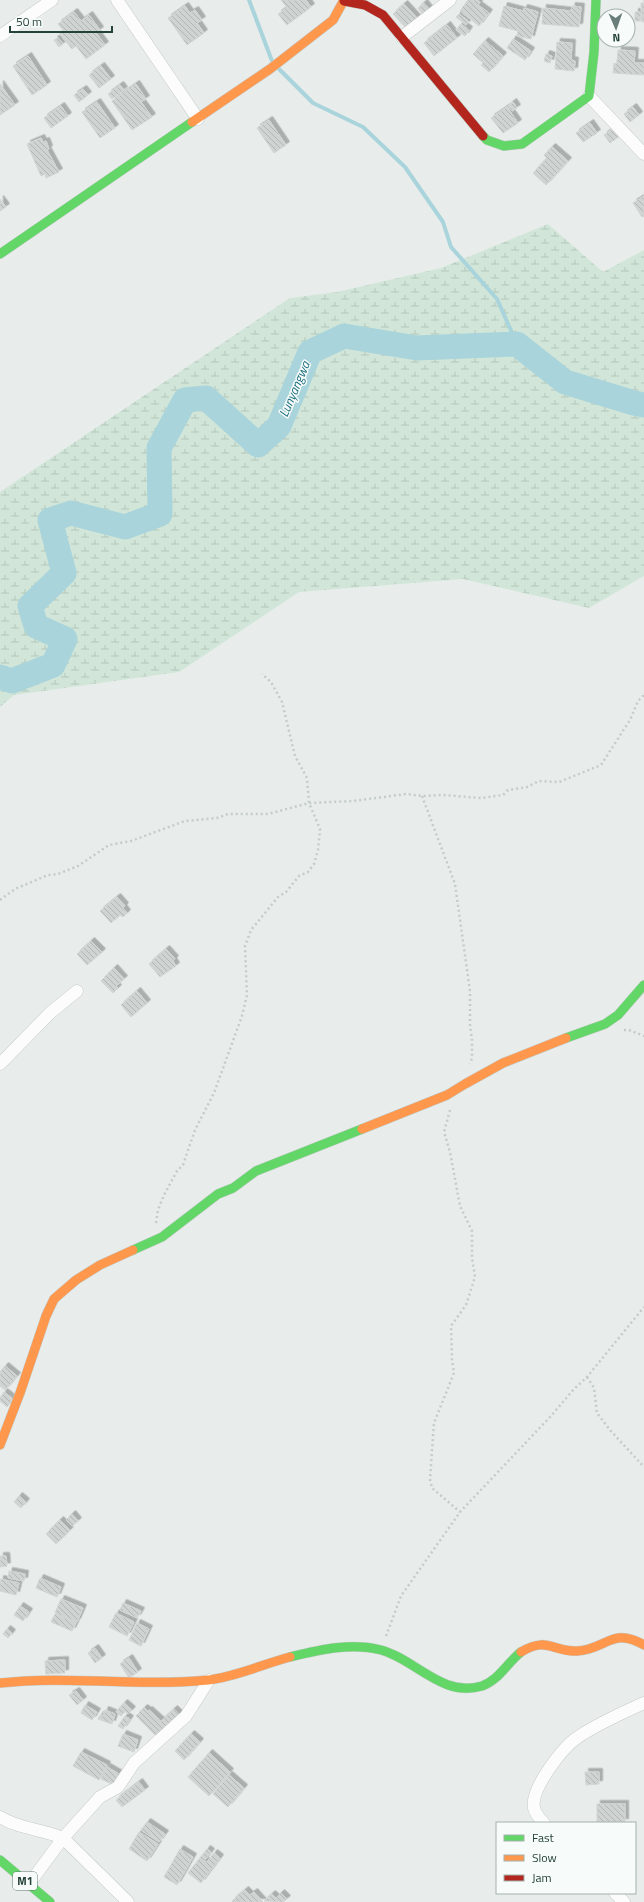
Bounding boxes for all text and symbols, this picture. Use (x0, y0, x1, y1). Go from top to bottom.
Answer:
scale bar (10, 8, 112, 34)
north arrow (596, 8, 636, 48)
text: 50 m (16, 12, 42, 31)
text: N (612, 30, 620, 46)
water label: Lunyangwa (273, 357, 315, 420)
legend (496, 1822, 636, 1894)
text: Fast (532, 1828, 555, 1847)
text: Slow (532, 1848, 557, 1867)
text: Jam (532, 1868, 552, 1887)
road number: M1 (13, 1872, 37, 1890)

